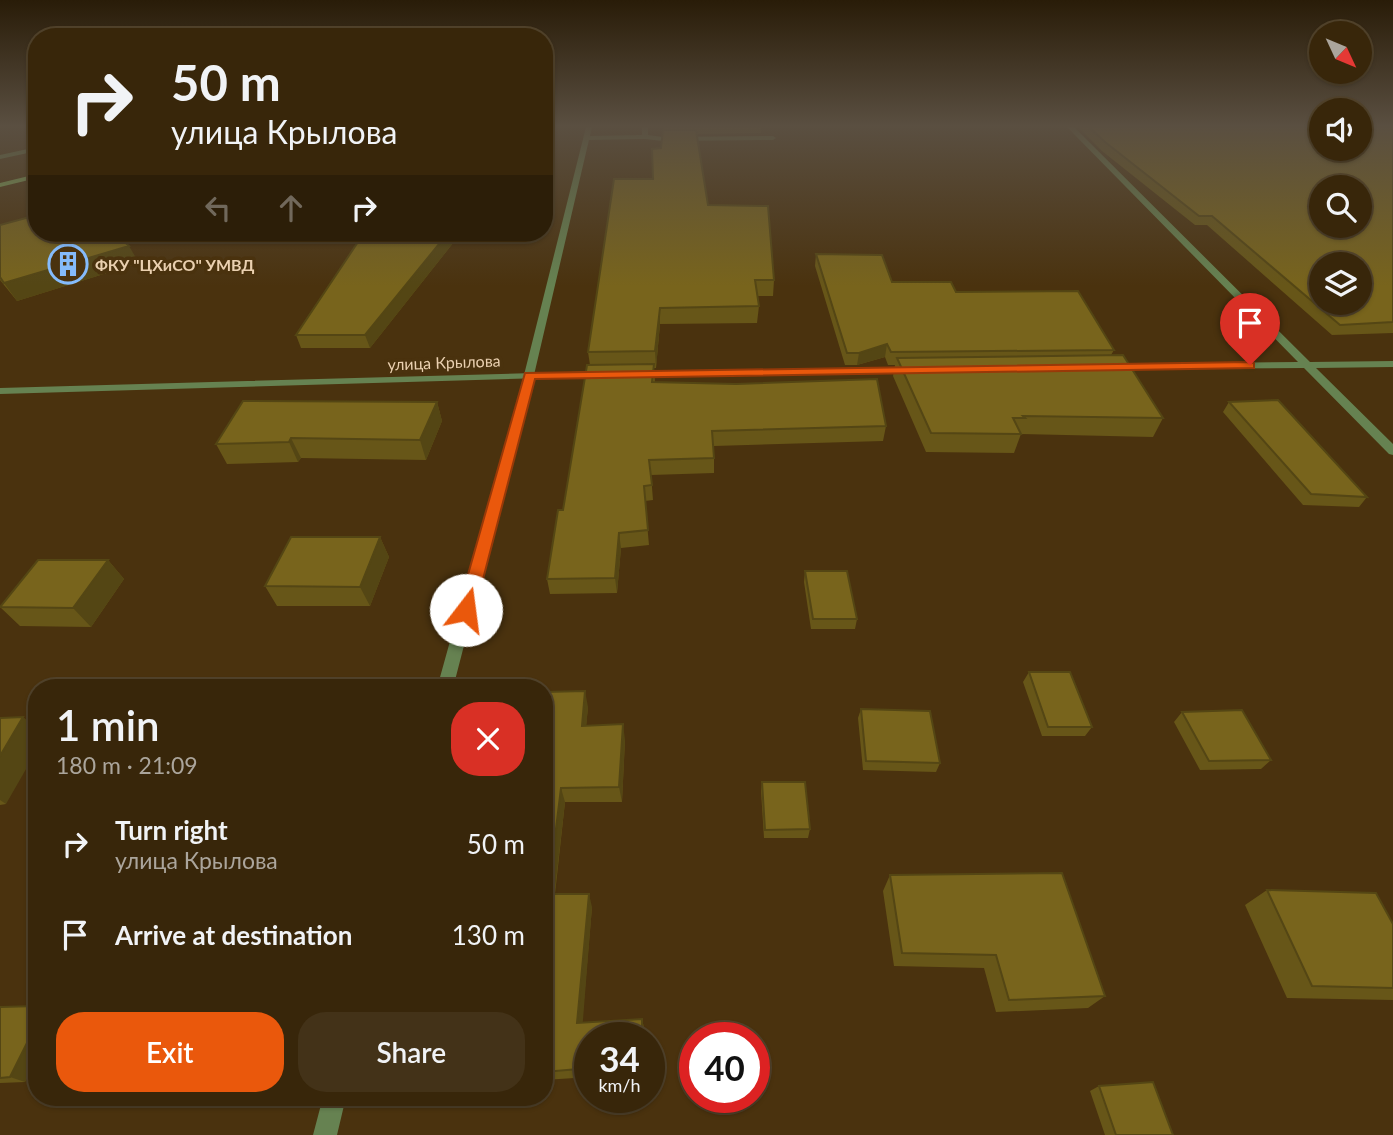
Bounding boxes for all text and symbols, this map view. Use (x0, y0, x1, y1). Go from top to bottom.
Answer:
north arrow (1309, 21, 1372, 84)
map controls (1309, 21, 1372, 315)
text: 50 m (171, 53, 281, 111)
icon: right (56, 56, 147, 147)
button: sound (1309, 98, 1372, 161)
text: улица Крылова (171, 112, 397, 151)
button: search (1309, 175, 1372, 238)
icon: left (199, 189, 237, 227)
icon: ahead (272, 189, 310, 227)
icon: right (345, 189, 383, 227)
building icon: ФКУ "ЦХиСО" УМВД (47, 243, 89, 285)
button: layers (1309, 252, 1372, 315)
place label: ФКУ "ЦХиСО" УМВД (95, 255, 255, 274)
pin (1220, 293, 1280, 365)
icon: arrive (1231, 304, 1269, 342)
street label: улица Крылова (387, 351, 501, 373)
position arrow (429, 573, 503, 647)
text: 1 min (56, 700, 160, 750)
button: close (451, 702, 525, 776)
text: 180 m · 21:09 (56, 751, 198, 779)
text: Turn right (115, 814, 228, 846)
icon: right (56, 825, 94, 863)
text: 50 m (467, 828, 525, 860)
text: улица Крылова (115, 846, 278, 874)
icon: arrive (56, 916, 94, 954)
text: Arrive at destination (115, 919, 352, 951)
text: 130 m (452, 919, 525, 951)
button: Exit (56, 1012, 284, 1092)
button: Share (298, 1012, 525, 1092)
speed limit sign: 40 (679, 1022, 770, 1113)
text: 34 (599, 1037, 640, 1079)
text: km/h (598, 1074, 641, 1096)

